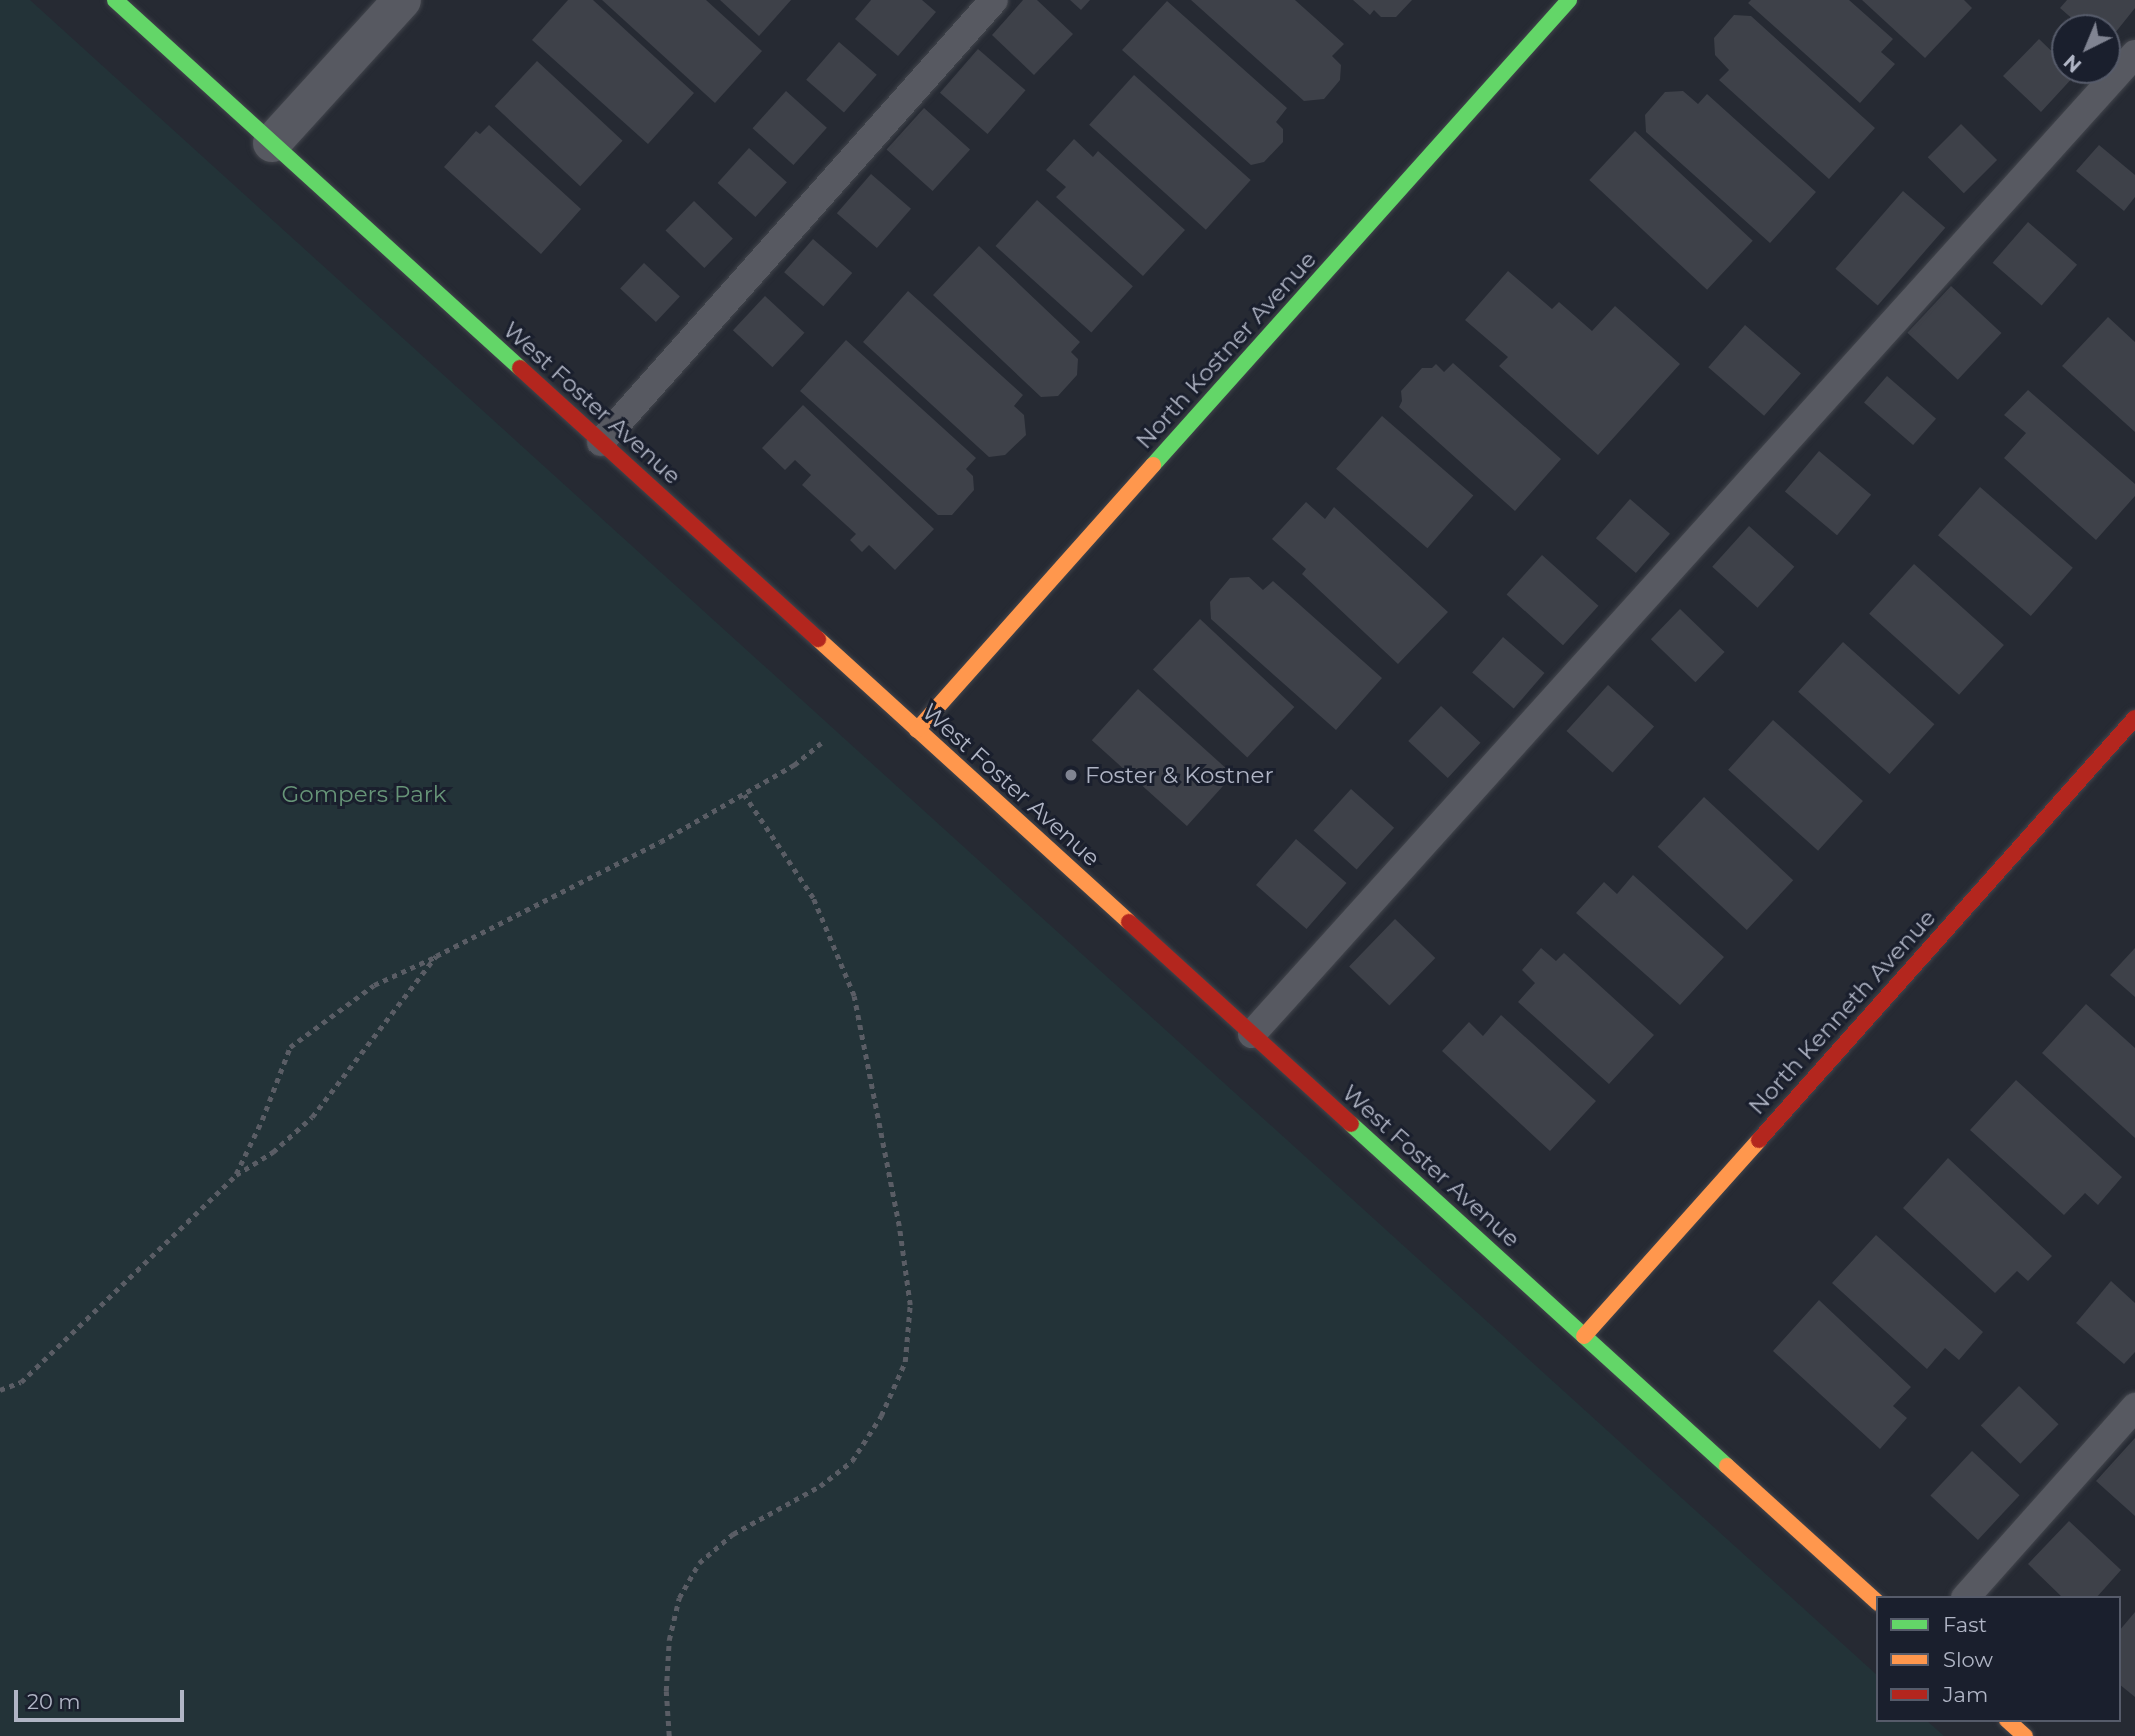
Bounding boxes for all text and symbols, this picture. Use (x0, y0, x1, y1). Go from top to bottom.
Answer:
north arrow (2051, 14, 2121, 84)
text: N (2059, 50, 2086, 77)
street label: North Kostner Avenue (1130, 246, 1322, 454)
street label: West Foster Avenue (498, 316, 686, 490)
street label: West Foster Avenue (917, 698, 1105, 872)
place label: Foster & Kostner (1085, 761, 1274, 789)
marker: Foster & Kostner (1063, 767, 1079, 783)
park label: Gompers Park (281, 780, 447, 808)
street label: North Kenneth Avenue (1743, 904, 1941, 1120)
street label: West Foster Avenue (1337, 1079, 1525, 1253)
legend (1876, 1596, 2121, 1722)
text: Fast (1943, 1612, 1987, 1637)
text: Slow (1943, 1647, 1993, 1672)
scale bar (18, 1676, 187, 1720)
text: Jam (1943, 1682, 1988, 1707)
text: 20 m (27, 1689, 81, 1714)

